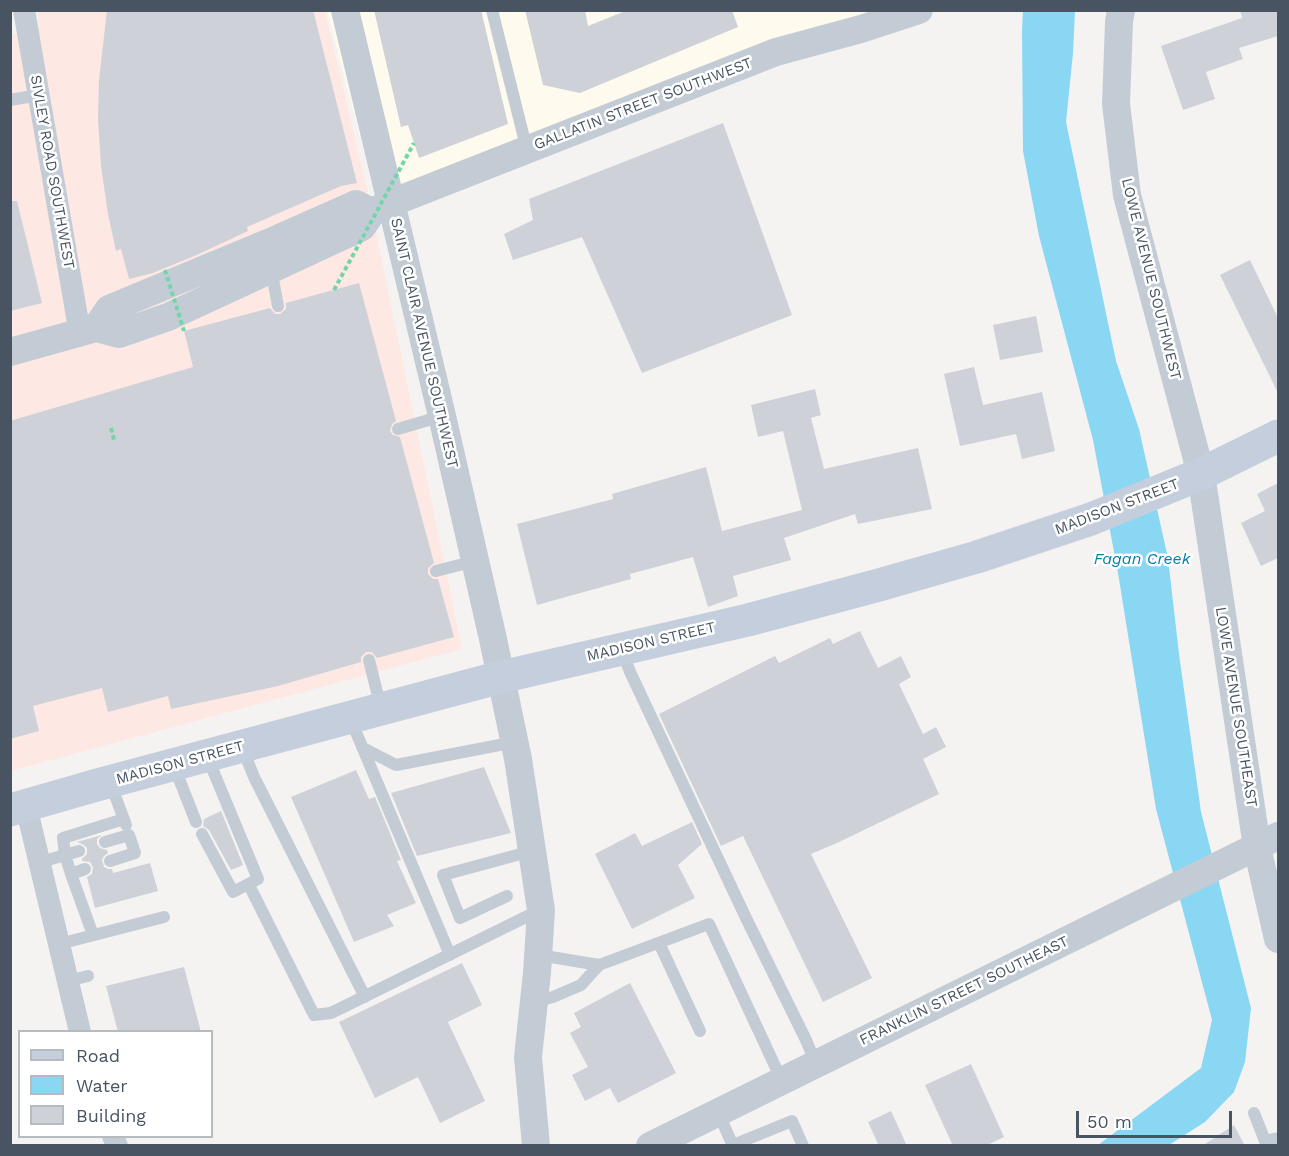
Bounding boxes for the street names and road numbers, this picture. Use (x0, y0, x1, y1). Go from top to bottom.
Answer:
street label: GALLATIN STREET SOUTHWEST (531, 54, 755, 154)
street label: SIVLEY ROAD SOUTHWEST (26, 74, 78, 270)
street label: LOWE AVENUE SOUTHWEST (1117, 176, 1185, 382)
street label: SAINT CLAIR AVENUE SOUTHWEST (386, 216, 462, 470)
street label: MADISON STREET (1052, 475, 1182, 539)
street label: LOWE AVENUE SOUTHEAST (1211, 606, 1261, 808)
street label: MADISON STREET (585, 618, 717, 666)
street label: MADISON STREET (114, 737, 246, 789)
street label: FRANKLIN STREET SOUTHEAST (857, 932, 1071, 1050)

